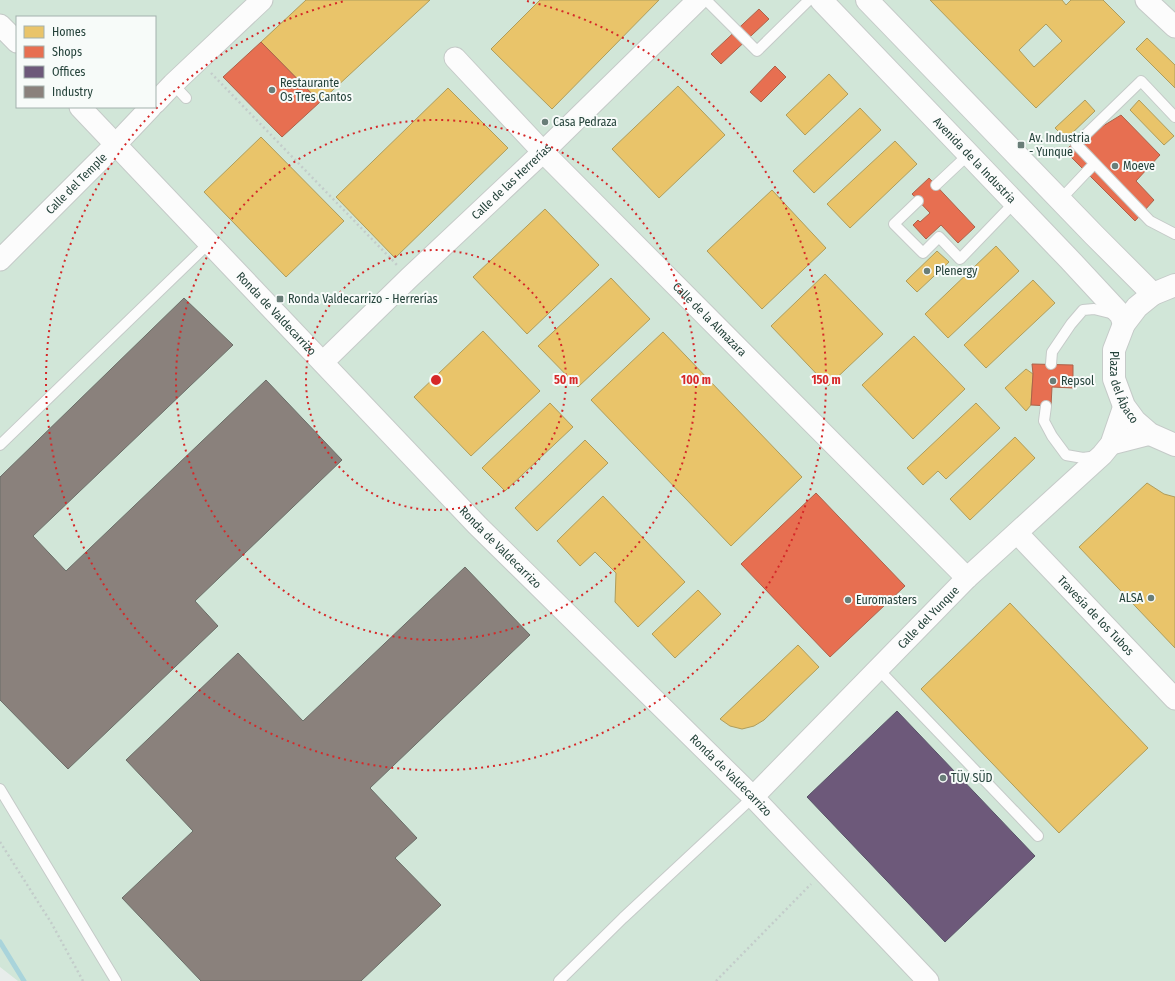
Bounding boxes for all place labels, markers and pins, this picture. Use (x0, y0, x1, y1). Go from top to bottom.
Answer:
place label: Restaurante Os Tres Cantos (280, 76, 352, 104)
marker: Restaurante Os Tres Cantos (267, 85, 277, 95)
place label: Casa Pedraza (553, 115, 617, 129)
marker: Casa Pedraza (540, 117, 550, 127)
place label: Av. Industria - Yunque (1029, 131, 1090, 159)
marker: Av. Industria - Yunque (1016, 140, 1026, 150)
place label: Moeve (1123, 159, 1155, 173)
marker: Moeve (1110, 161, 1120, 171)
place label: Plenergy (935, 264, 978, 278)
marker: Plenergy (922, 266, 932, 276)
place label: Ronda Valdecarrizo - Herrerías (288, 292, 438, 306)
marker: Ronda Valdecarrizo - Herrerías (275, 294, 285, 304)
centre of rings (429, 373, 443, 387)
place label: Repsol (1061, 374, 1094, 388)
marker: Repsol (1048, 376, 1058, 386)
place label: ALSA (1119, 591, 1144, 605)
place label: Euromasters (856, 593, 917, 607)
marker: ALSA (1146, 593, 1156, 603)
marker: Euromasters (843, 595, 853, 605)
place label: TÜV SÜD (951, 769, 993, 785)
marker: TÜV SÜD (938, 773, 948, 783)

